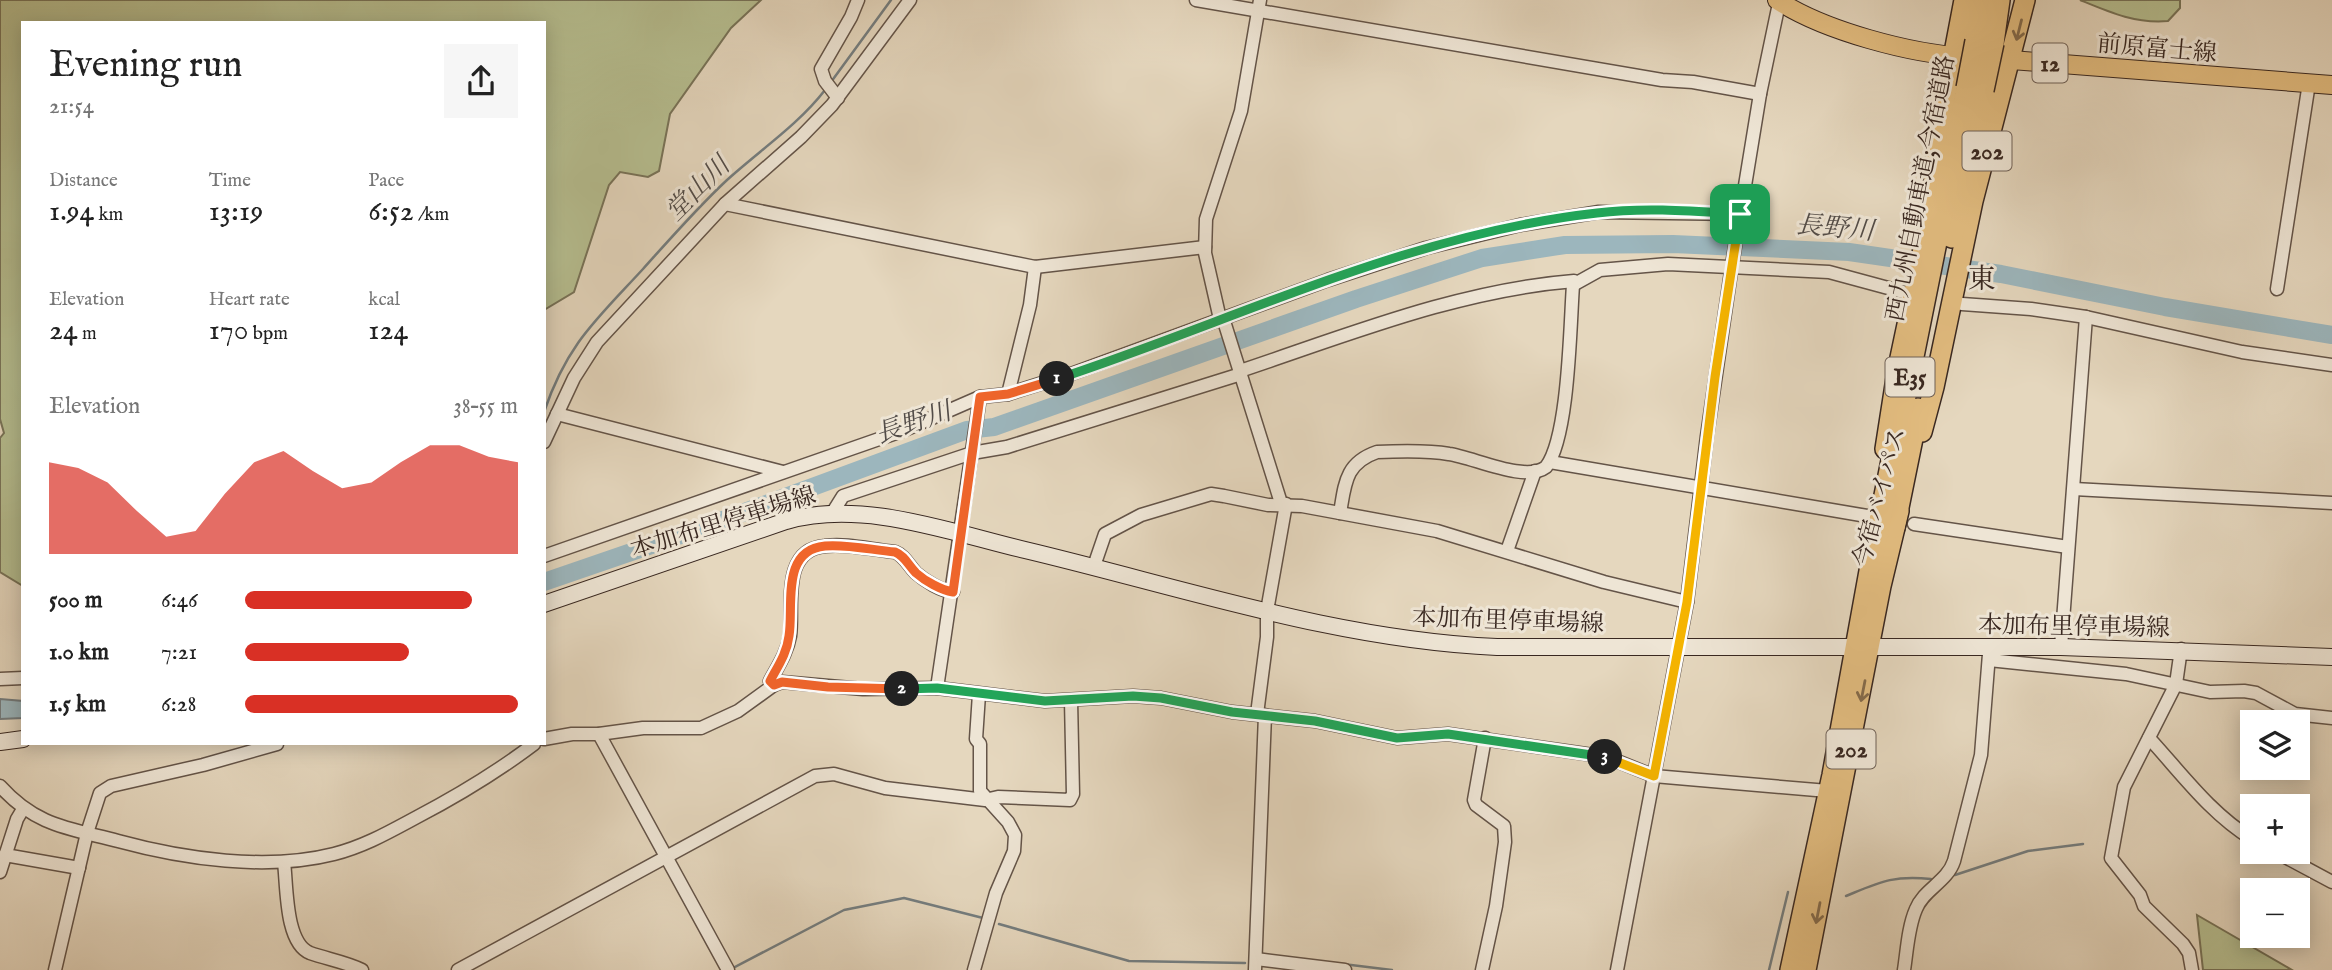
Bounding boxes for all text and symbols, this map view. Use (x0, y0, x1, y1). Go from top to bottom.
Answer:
one-way arrow (2011, 18, 2025, 41)
street label: 前原富士線 (2096, 29, 2218, 70)
text: Evening run (49, 42, 243, 90)
button: share (444, 44, 518, 118)
road number: 12 (2032, 44, 2068, 82)
street label: 西九州自動車道;今宿道路 (1880, 52, 1963, 324)
text: 21:54 (49, 92, 94, 121)
road number: 202 (1962, 132, 2011, 170)
water label: 堂山川 (659, 148, 739, 228)
text: Distance (49, 169, 118, 193)
text: Time (209, 169, 251, 193)
text: Pace (368, 169, 404, 193)
pin (1710, 184, 1770, 244)
text: 1.94 (49, 193, 94, 231)
text: 13:19 (209, 193, 263, 231)
text: 6:52 (368, 193, 414, 231)
icon: arrive (1721, 195, 1759, 233)
text: km (94, 203, 123, 227)
text: /km (414, 203, 449, 227)
water label: 長野川 (1795, 209, 1878, 249)
district label: 東 (1968, 263, 1996, 298)
text: Elevation (49, 288, 124, 312)
text: Heart rate (209, 288, 290, 312)
text: kcal (368, 288, 400, 312)
text: 24 (49, 312, 78, 350)
text: 170 (209, 312, 249, 350)
text: 124 (368, 312, 408, 350)
text: m (78, 322, 97, 346)
text: bpm (249, 322, 288, 346)
road number: E35 (1885, 358, 1934, 396)
pin: 1 (1040, 362, 1074, 396)
text: 1 (1053, 366, 1060, 390)
text: Elevation (49, 392, 140, 421)
text: 38–55 m (453, 392, 518, 421)
water label: 長野川 (871, 394, 959, 452)
street label: 今宿バイパス (1847, 424, 1914, 571)
street label: 本加布里停車場線 (627, 481, 820, 566)
text: 500 m (49, 586, 103, 615)
text: 6:46 (161, 586, 198, 615)
street label: 本加布里停車場線 (1411, 603, 1604, 640)
street label: 本加布里停車場線 (1978, 610, 2170, 645)
text: 1.0 km (49, 638, 109, 667)
text: 7:21 (161, 638, 197, 667)
pin: 2 (884, 672, 920, 706)
text: 2 (897, 676, 906, 700)
one-way arrow (1855, 679, 1869, 701)
text: 1.5 km (49, 690, 106, 719)
text: 6:28 (161, 690, 197, 719)
map controls (2240, 710, 2310, 948)
button: layers (2240, 710, 2310, 780)
road number: 202 (1826, 730, 1876, 768)
pin: 3 (1588, 740, 1622, 774)
text: 3 (1601, 744, 1608, 768)
button: + (2240, 794, 2310, 864)
button: − (2240, 878, 2310, 948)
one-way arrow (1810, 901, 1824, 924)

